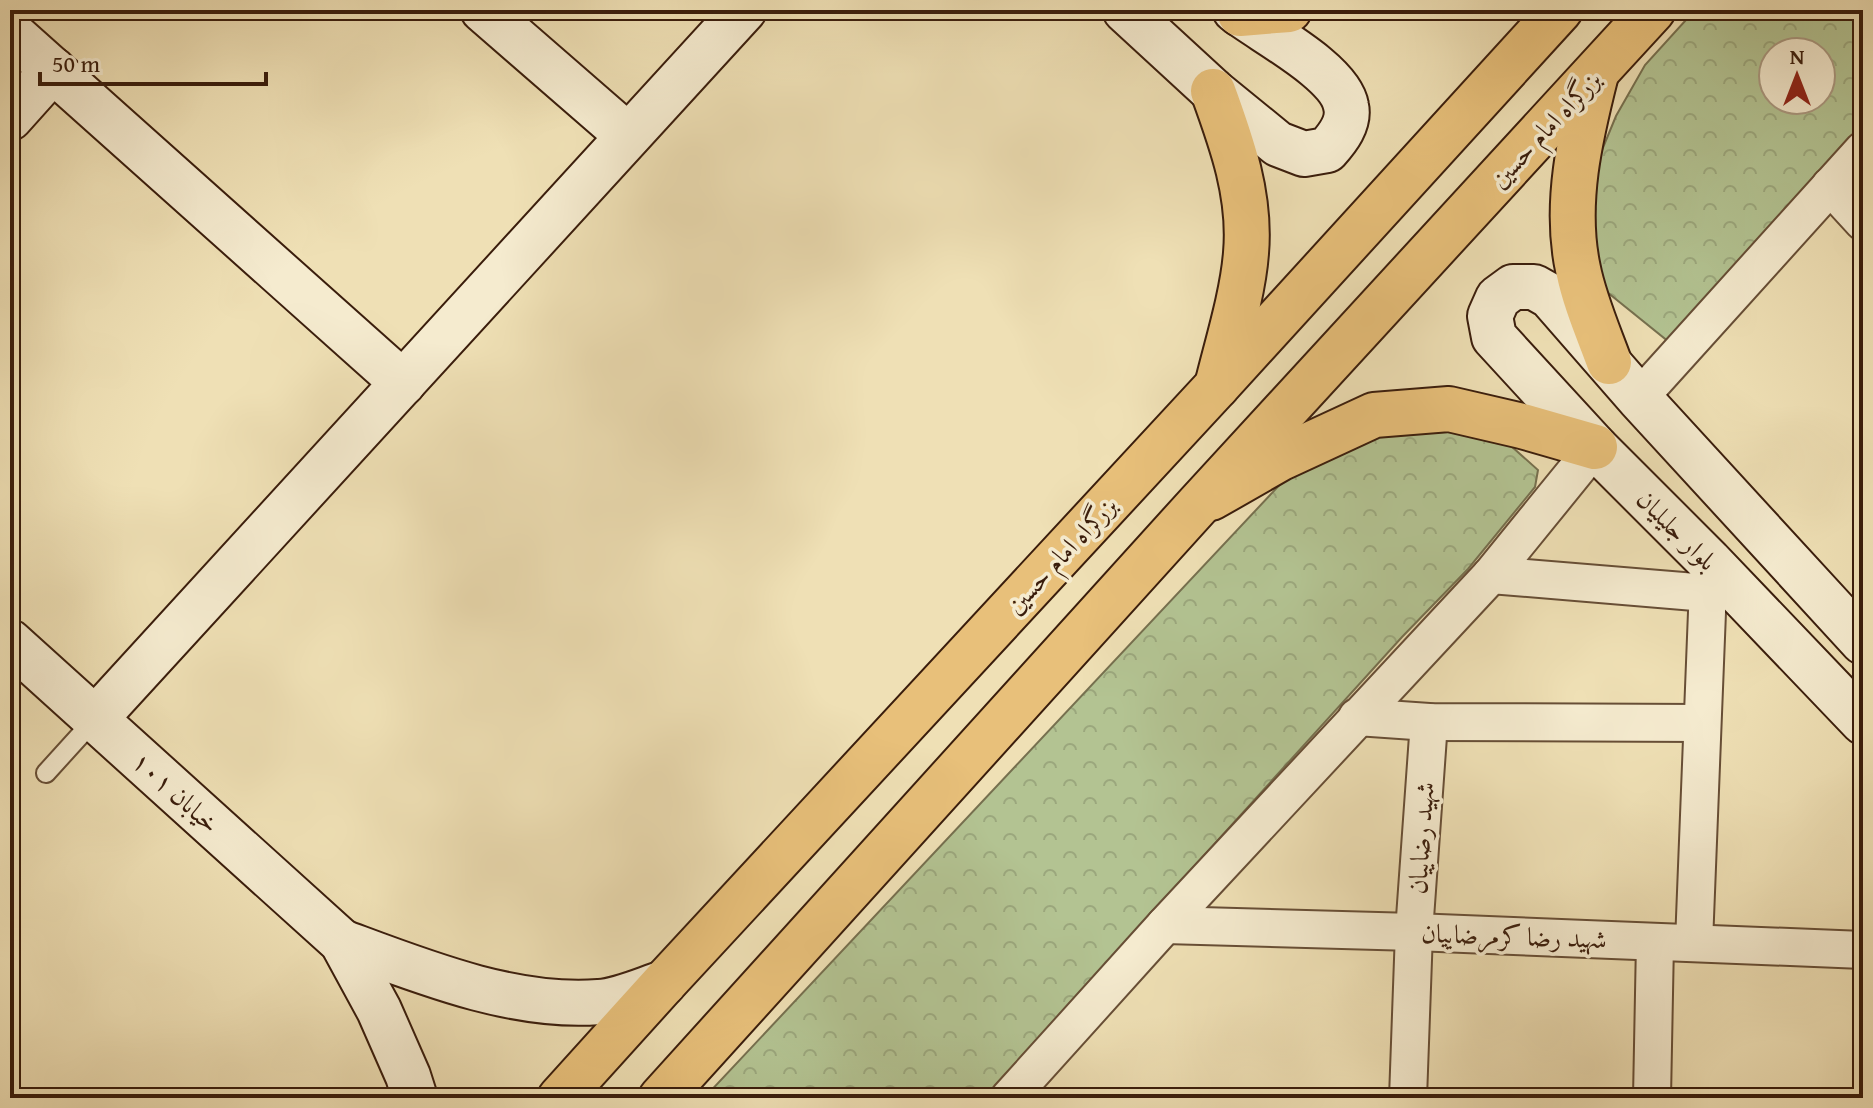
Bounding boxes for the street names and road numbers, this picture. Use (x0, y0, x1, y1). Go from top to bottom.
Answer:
street label: بزرگراه امام حسین (1480, 61, 1613, 199)
street label: بلوار جلیلیان (1628, 480, 1727, 579)
street label: بزرگراه امام حسین (996, 487, 1129, 625)
street label: خیابان ۱۰۱ (124, 742, 229, 842)
street label: شهید رضاییان (1397, 780, 1444, 895)
street label: شهید رضا کرمرضاییان (1421, 913, 1607, 958)

